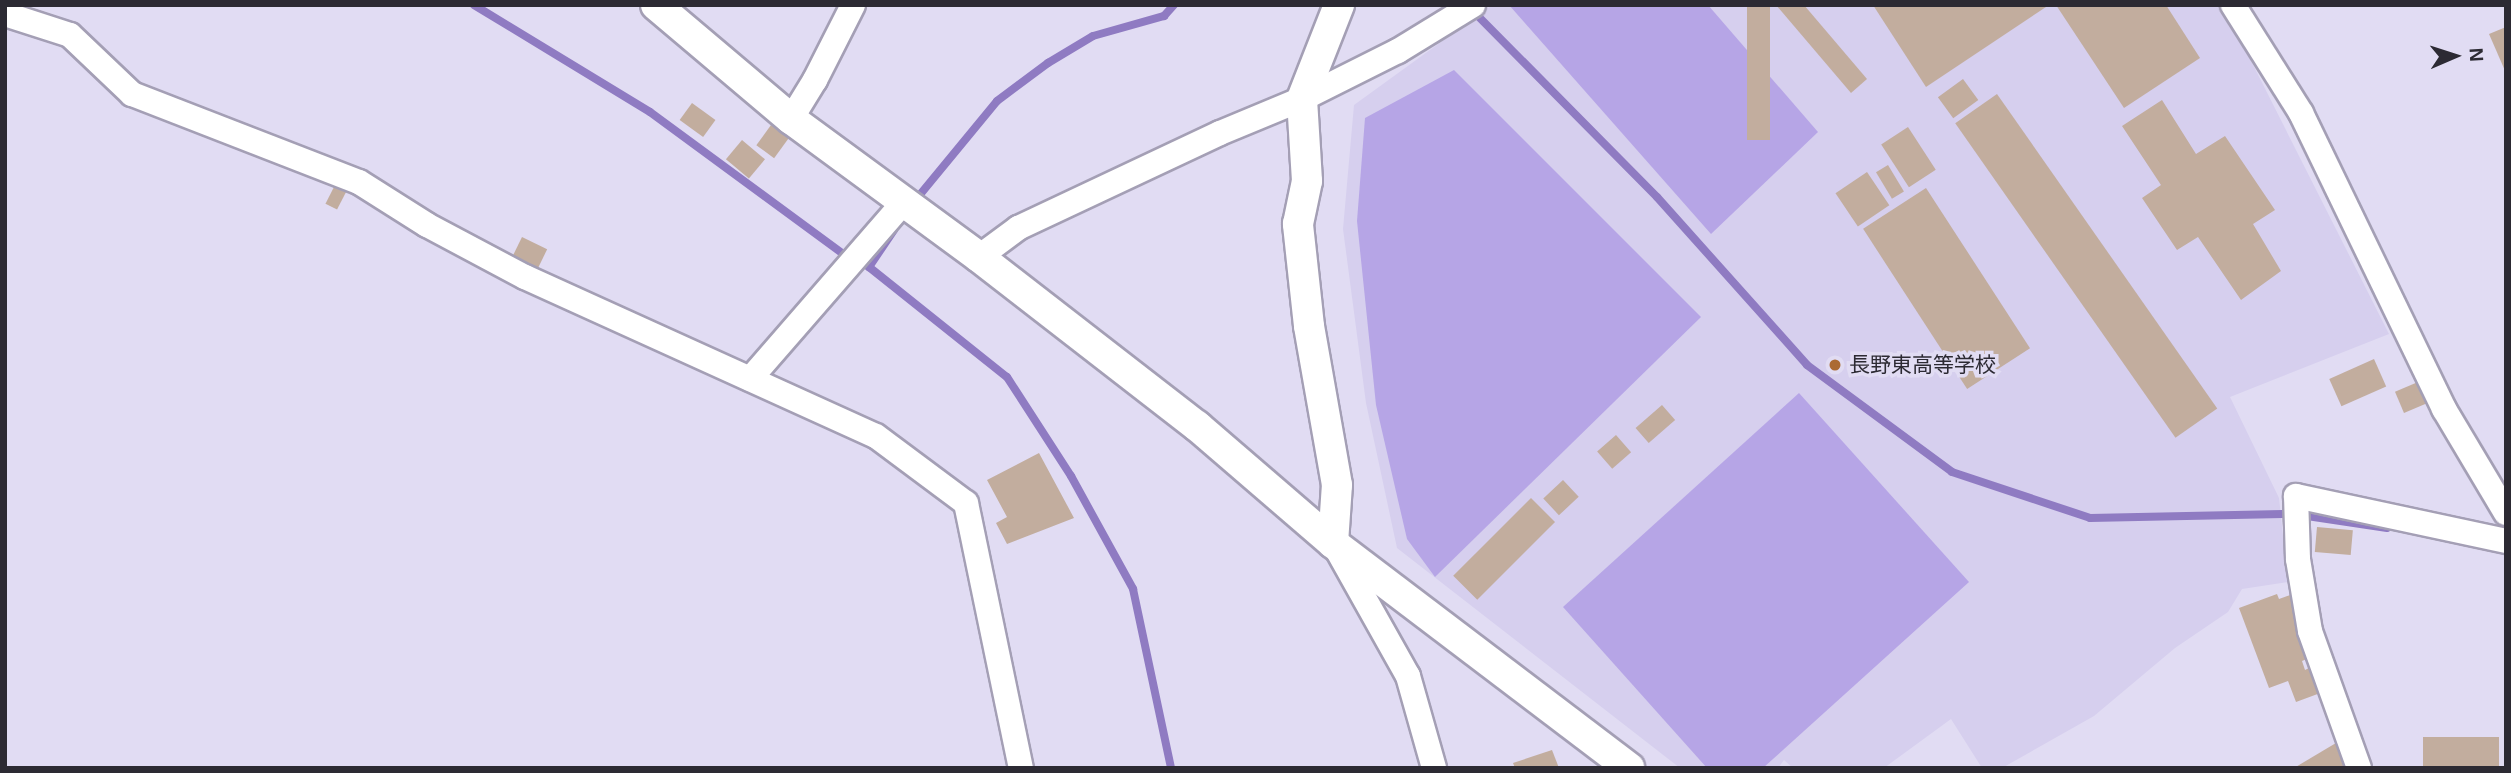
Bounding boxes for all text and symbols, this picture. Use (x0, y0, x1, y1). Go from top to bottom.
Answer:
north arrow (2420, 21, 2490, 91)
text: N (2466, 47, 2487, 62)
place label: 長野東高等学校 (1849, 352, 1996, 378)
marker: 長野東高等学校 (1827, 357, 1843, 373)

